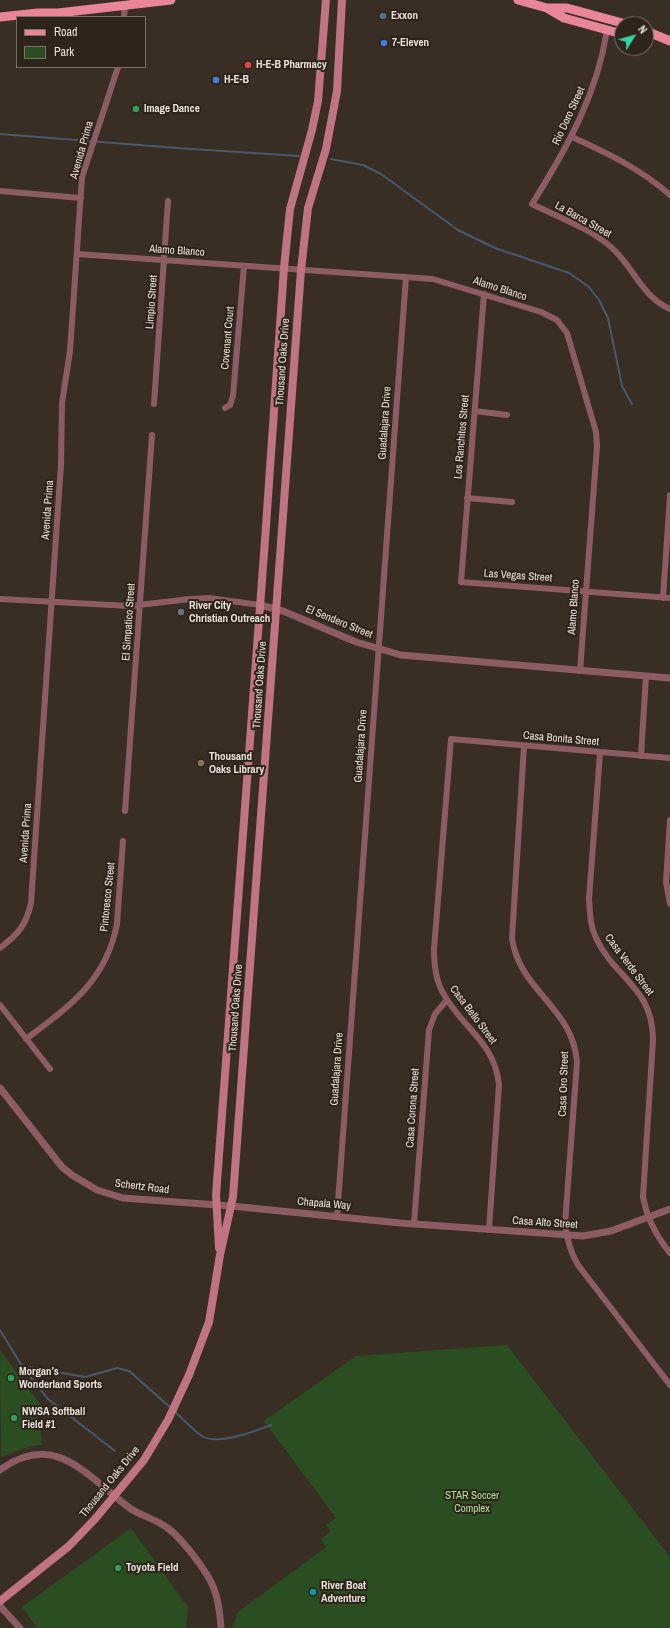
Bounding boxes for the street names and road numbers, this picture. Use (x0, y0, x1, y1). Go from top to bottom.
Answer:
street label: Rio Doro Street (550, 85, 588, 147)
street label: Avenida Prima (67, 120, 97, 180)
street label: La Barca Street (552, 199, 614, 241)
street label: Alamo Blanco (149, 242, 205, 260)
street label: Alamo Blanco (471, 274, 529, 304)
street label: Limpio Street (144, 275, 160, 329)
street label: Covenant Court (219, 306, 237, 370)
street label: Thousand Oaks Drive (273, 318, 293, 406)
street label: Guadalajara Drive (376, 386, 394, 460)
street label: Los Ranchitos Street (452, 394, 472, 480)
street label: Avenida Prima (39, 480, 57, 540)
street label: Las Vegas Street (483, 567, 553, 585)
street label: Alamo Blanco (565, 579, 583, 635)
street label: El Simpatico Street (120, 583, 138, 661)
street label: El Sendero Street (304, 603, 374, 641)
street label: Thousand Oaks Drive (250, 641, 270, 729)
street label: Guadalajara Drive (352, 709, 370, 783)
street label: Casa Bonita Street (522, 729, 600, 749)
street label: Avenida Prima (17, 803, 35, 863)
street label: Pintoresco Street (98, 862, 118, 932)
street label: Casa Verde Street (602, 932, 656, 998)
street label: Thousand Oaks Drive (226, 964, 246, 1052)
street label: Casa Bello Street (447, 983, 499, 1047)
street label: Guadalajara Drive (328, 1032, 346, 1106)
street label: Casa Oro Street (556, 1051, 572, 1117)
street label: Casa Corona Street (404, 1068, 422, 1148)
street label: Schertz Road (114, 1177, 170, 1197)
street label: Chapala Way (297, 1195, 351, 1213)
street label: Casa Alto Street (512, 1214, 578, 1232)
street label: Thousand Oaks Drive (77, 1444, 143, 1520)

